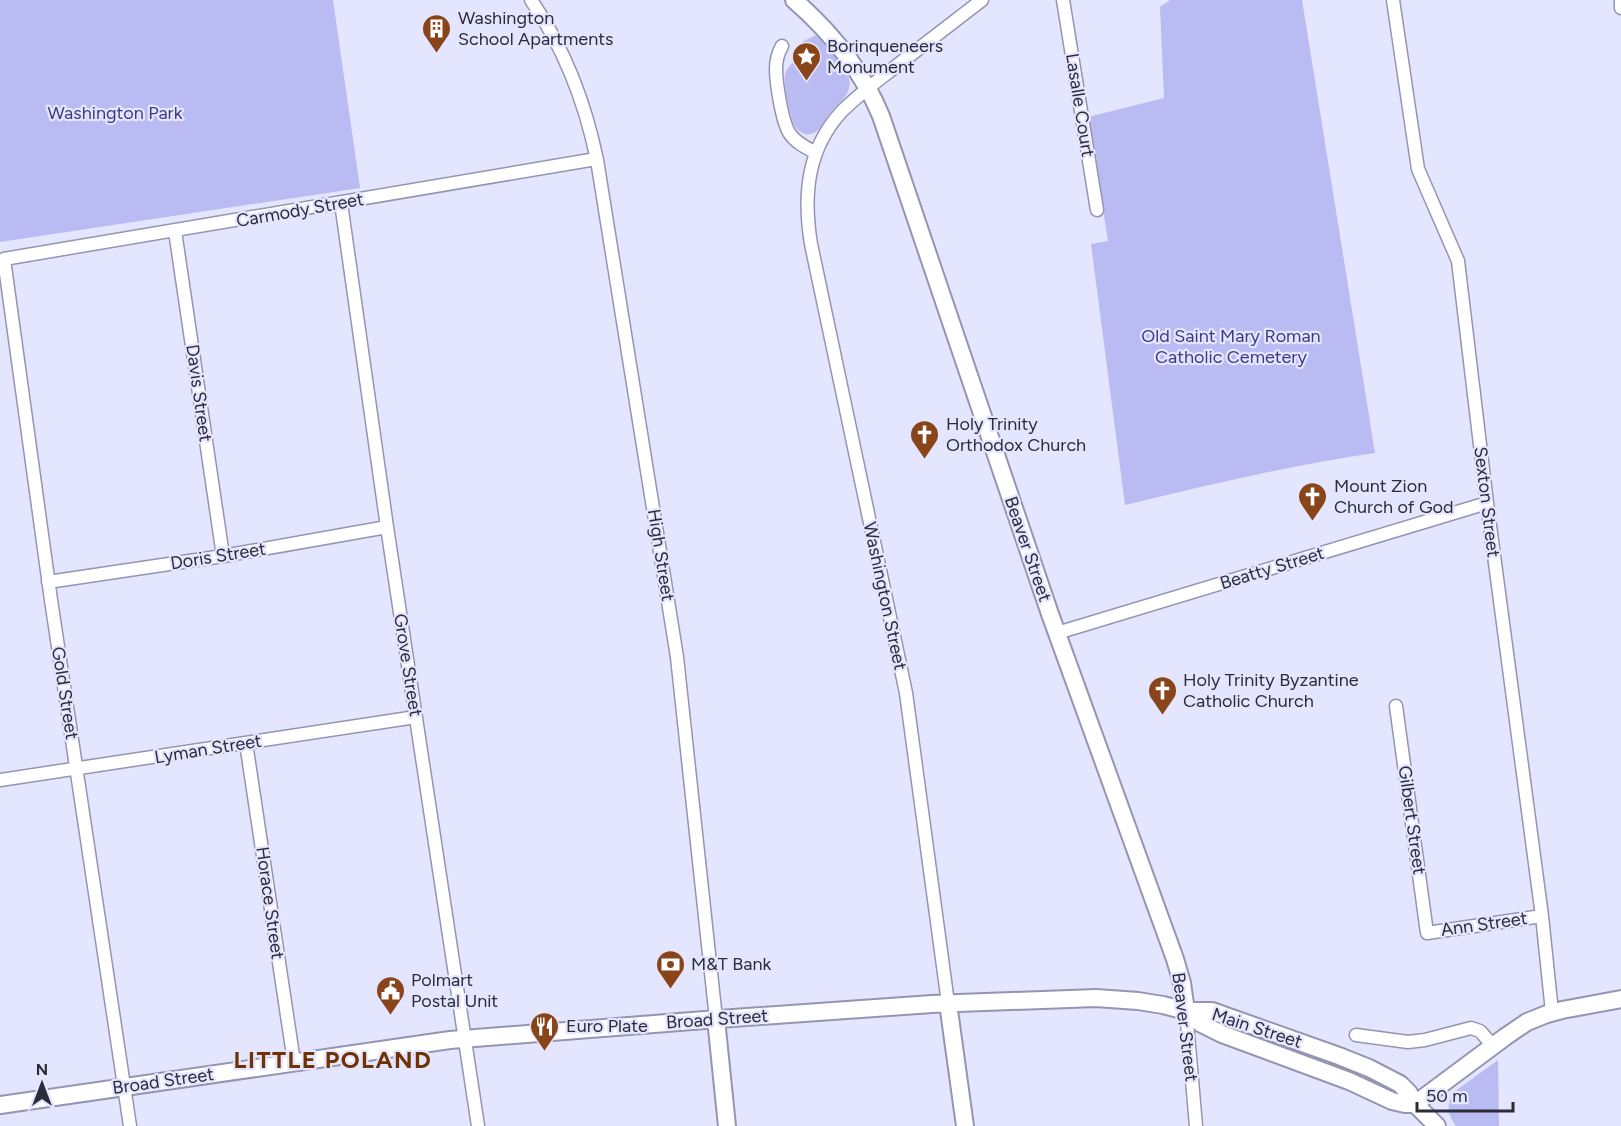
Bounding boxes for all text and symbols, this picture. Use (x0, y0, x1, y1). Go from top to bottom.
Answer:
place label: Washington School Apartments (458, 7, 613, 50)
building icon: Washington School Apartments (421, 12, 453, 54)
place label: Borinqueneers Monument (827, 35, 943, 78)
place icon: Borinqueneers Monument (790, 40, 822, 82)
street label: Lasalle Court (1061, 52, 1099, 159)
park label: Washington Park (48, 102, 183, 124)
street label: Carmody Street (235, 188, 366, 232)
park label: Old Saint Mary Roman Catholic Cemetery (1141, 325, 1321, 368)
street label: Davis Street (181, 343, 217, 443)
place label: Holy Trinity Orthodox Church (946, 413, 1086, 456)
church icon: Holy Trinity Orthodox Church (909, 418, 941, 460)
street label: Sexton Street (1469, 445, 1505, 559)
place label: Mount Zion Church of God (1334, 475, 1454, 518)
church icon: Mount Zion Church of God (1297, 480, 1329, 522)
street label: Beaver Street (1000, 494, 1056, 605)
street label: High Street (643, 507, 679, 603)
street label: Washington Street (859, 520, 911, 672)
street label: Doris Street (169, 538, 267, 574)
street label: Beatty Street (1217, 542, 1327, 594)
street label: Grove Street (389, 612, 427, 718)
street label: Gold Street (47, 645, 83, 741)
place label: Holy Trinity Byzantine Catholic Church (1183, 669, 1359, 712)
church icon: Holy Trinity Byzantine Catholic Church (1146, 674, 1178, 716)
street label: Lyman Street (153, 730, 263, 768)
street label: Gilbert Street (1393, 764, 1431, 876)
street label: Horace Street (251, 845, 289, 961)
street label: Ann Street (1439, 907, 1529, 941)
bank icon: M&T Bank (654, 948, 686, 990)
place label: M&T Bank (691, 953, 771, 975)
place label: Polmart Postal Unit (411, 969, 498, 1012)
street label: Beaver Street (1167, 971, 1203, 1083)
public building icon: Polmart Postal Unit (374, 974, 406, 1016)
street label: Main Street (1209, 1003, 1305, 1053)
street label: Broad Street (665, 1004, 769, 1034)
restaurant icon: Euro Plate (529, 1010, 561, 1052)
place label: Euro Plate (566, 1015, 648, 1037)
district label: LITTLE POLAND (234, 1045, 432, 1074)
north arrow (12, 1054, 72, 1114)
text: N (36, 1060, 48, 1079)
street label: Broad Street (111, 1063, 215, 1099)
scale bar (1417, 1075, 1513, 1113)
text: 50 m (1426, 1085, 1468, 1107)

